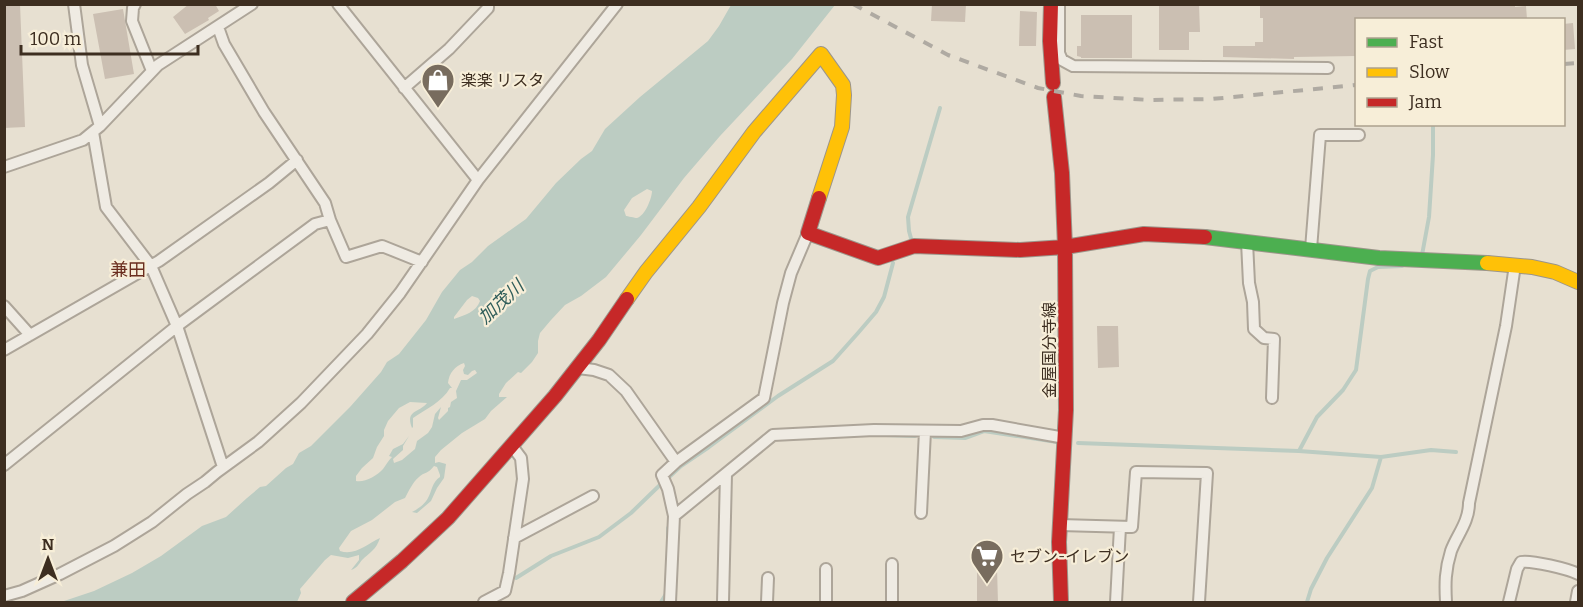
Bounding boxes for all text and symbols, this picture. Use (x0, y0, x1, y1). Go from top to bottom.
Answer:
scale bar (21, 18, 198, 56)
legend (1355, 18, 1565, 126)
text: 100 m (30, 28, 81, 50)
text: Fast (1409, 31, 1444, 53)
text: Slow (1409, 61, 1450, 83)
shop icon: 楽楽 リスタ (420, 62, 456, 109)
place label: 楽楽 リスタ (461, 71, 544, 90)
text: Jam (1408, 91, 1442, 113)
district label: 兼田 (110, 259, 146, 281)
water label: 加茂川 (474, 274, 530, 328)
street label: 金屋国分寺線 (1040, 302, 1059, 398)
north arrow (18, 529, 78, 589)
text: N (42, 535, 54, 554)
supermarket icon: セブン-イレブン (969, 538, 1005, 585)
place label: セブン-イレブン (1010, 547, 1129, 566)

